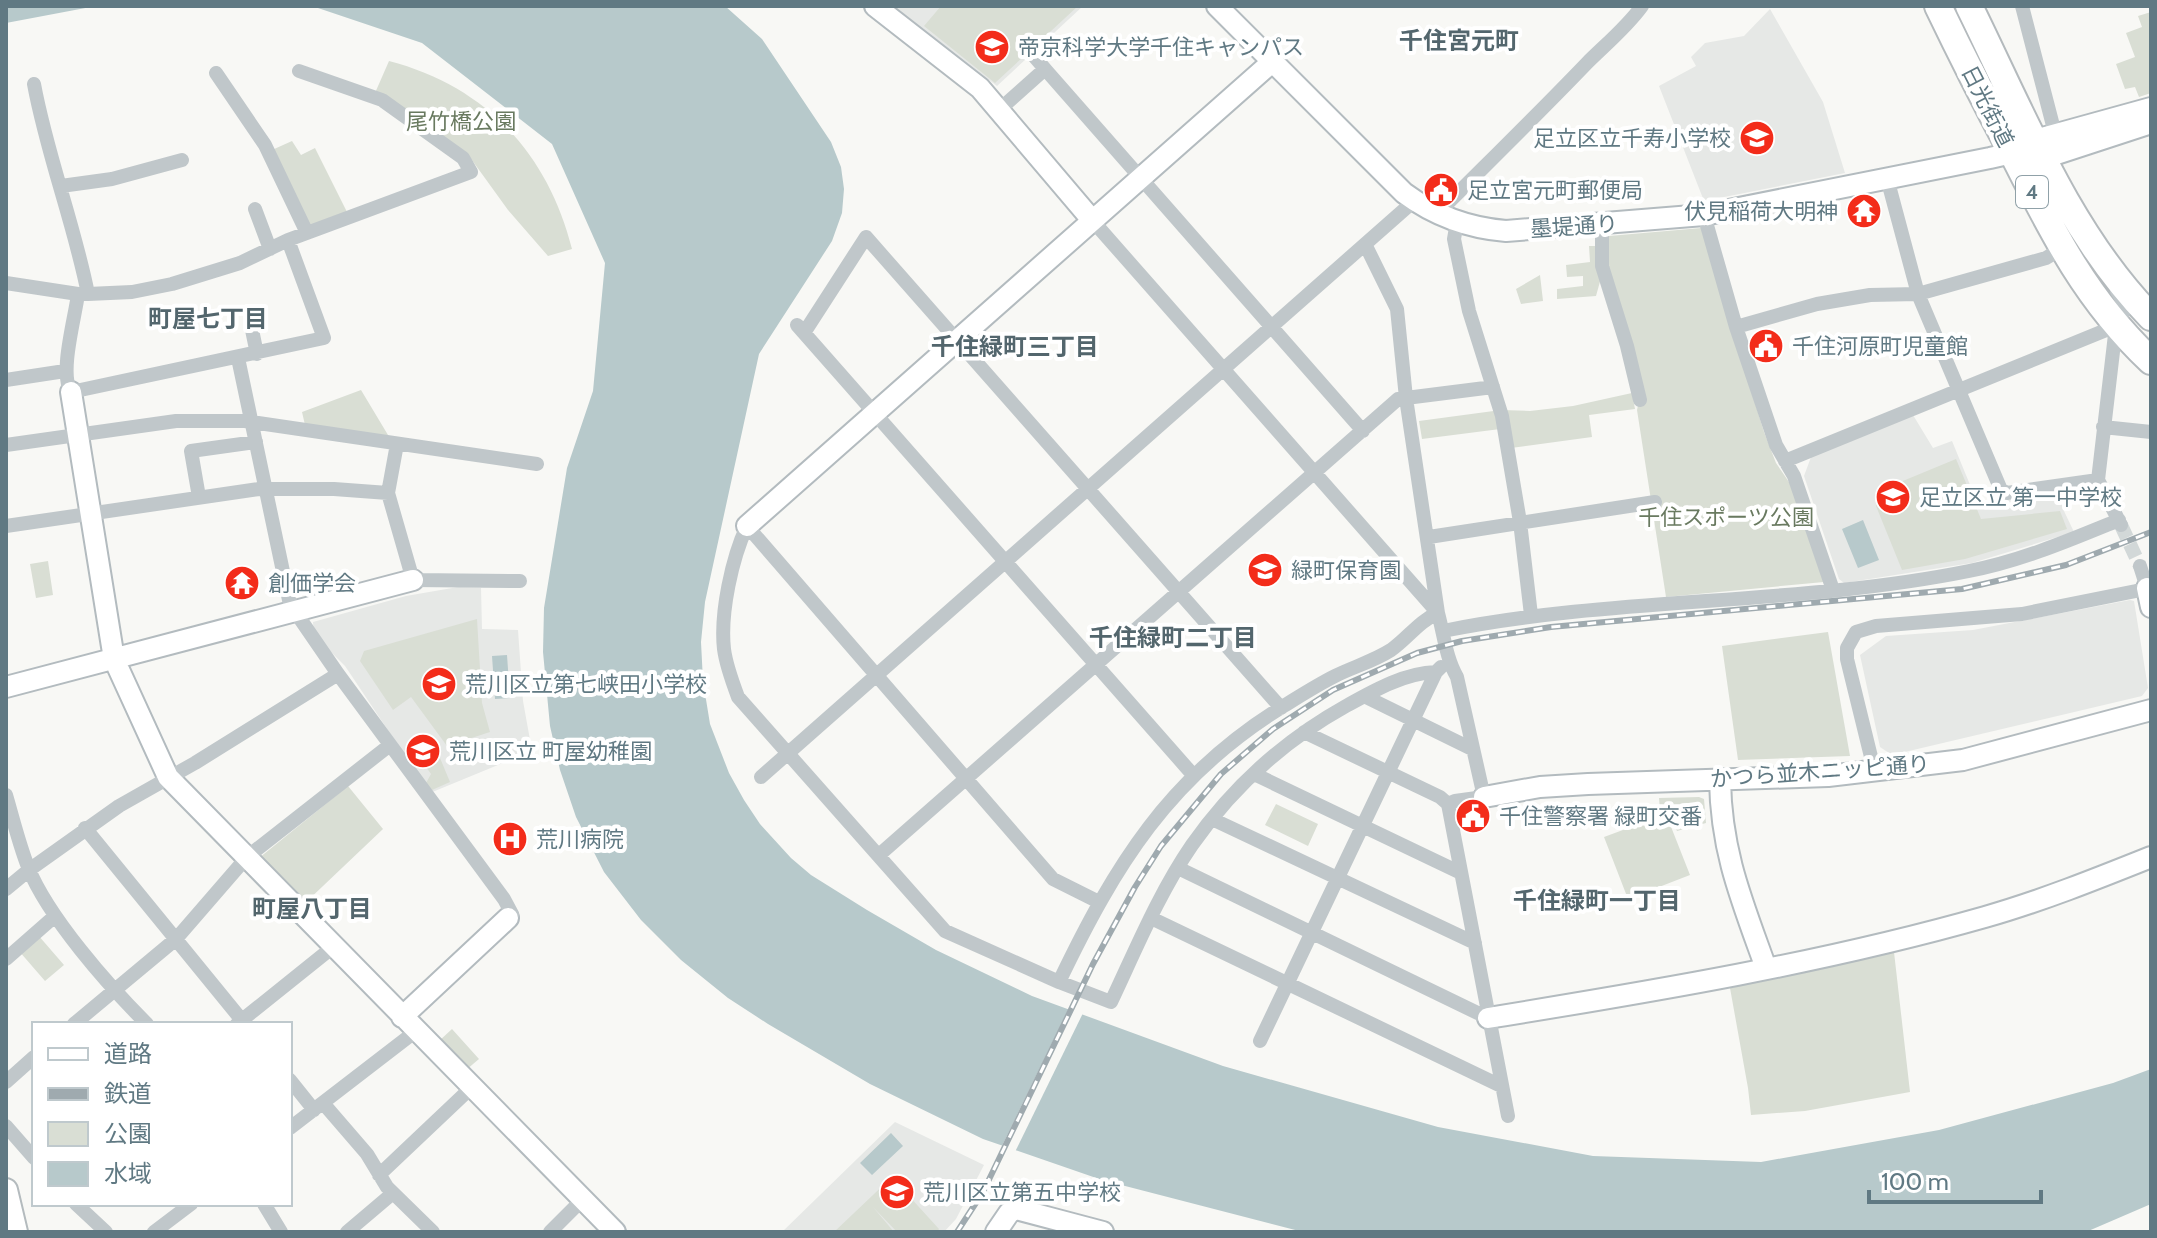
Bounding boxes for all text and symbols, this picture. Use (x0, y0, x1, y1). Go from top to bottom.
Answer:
district label: 千住宮元町 (1399, 26, 1519, 55)
school or university icon: 帝京科学大学千住キャンパス (973, 28, 1011, 66)
place label: 帝京科学大学千住キャンパス (1018, 34, 1304, 61)
street label: 日光街道 (1956, 61, 2020, 152)
park label: 尾竹橋公園 (406, 108, 516, 135)
school or university icon: 足立区立千寿小学校 (1738, 119, 1776, 157)
place label: 足立区立千寿小学校 (1533, 125, 1731, 152)
public building icon: 足立宮元町郵便局 (1422, 171, 1460, 209)
road number: 4 (2016, 176, 2048, 208)
place label: 足立宮元町郵便局 (1467, 177, 1643, 204)
temple icon: 伏見稲荷大明神 (1845, 192, 1883, 230)
place label: 伏見稲荷大明神 (1684, 198, 1838, 225)
street label: 墨堤通り (1529, 210, 1619, 243)
district label: 町屋七丁目 (148, 304, 268, 333)
public building icon: 千住河原町児童館 (1747, 327, 1785, 365)
district label: 千住緑町三丁目 (931, 332, 1099, 361)
place label: 千住河原町児童館 (1792, 333, 1968, 360)
school or university icon: 足立区立 第一中学校 (1874, 478, 1912, 516)
place label: 足立区立 第一中学校 (1919, 484, 2122, 511)
park label: 千住スポーツ公園 (1638, 504, 1814, 531)
school or university icon: 緑町保育園 (1246, 551, 1284, 589)
place label: 緑町保育園 (1291, 557, 1401, 584)
temple icon: 創価学会 (223, 564, 261, 602)
place label: 創価学会 (268, 570, 356, 597)
district label: 千住緑町二丁目 (1089, 623, 1257, 652)
school or university icon: 荒川区立第七峡田小学校 (420, 665, 458, 703)
place label: 荒川区立第七峡田小学校 (465, 671, 707, 698)
school or university icon: 荒川区立 町屋幼稚園 (404, 732, 442, 770)
place label: 荒川区立 町屋幼稚園 (449, 738, 652, 765)
street label: かつら並木ニッピ通り (1709, 750, 1931, 793)
public building icon: 千住警察署 緑町交番 (1454, 797, 1492, 835)
place label: 千住警察署 緑町交番 (1499, 803, 1702, 830)
hospital icon: 荒川病院 (491, 820, 529, 858)
place label: 荒川病院 (536, 826, 624, 853)
district label: 千住緑町一丁目 (1513, 886, 1681, 915)
district label: 町屋八丁目 (252, 894, 372, 923)
legend (32, 1022, 292, 1206)
text: 道路 (104, 1039, 152, 1068)
text: 鉄道 (104, 1079, 152, 1108)
text: 公園 (104, 1119, 152, 1148)
scale bar (1869, 1154, 2041, 1204)
text: 水域 (104, 1159, 152, 1188)
text: 100 m (1881, 1167, 1949, 1196)
school or university icon: 荒川区立第五中学校 (878, 1173, 916, 1211)
place label: 荒川区立第五中学校 (923, 1179, 1121, 1206)

